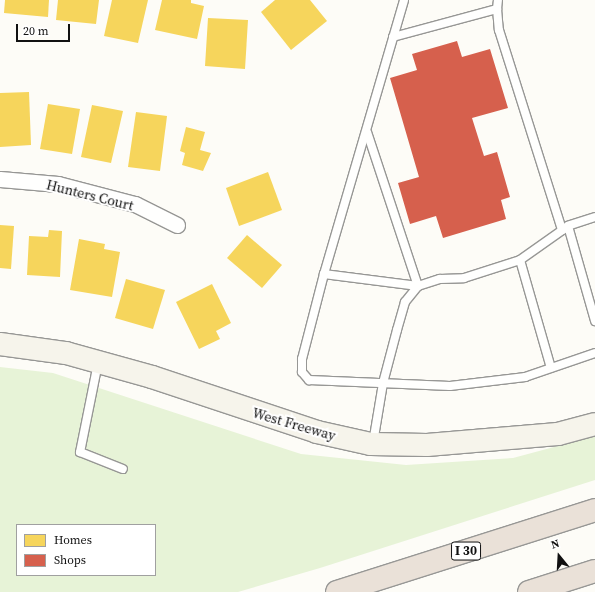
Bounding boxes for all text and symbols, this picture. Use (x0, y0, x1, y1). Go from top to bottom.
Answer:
scale bar (18, 16, 72, 42)
text: 20 m (23, 23, 49, 39)
street label: Hunters Court (45, 176, 135, 214)
street label: West Freeway (250, 404, 338, 444)
legend (16, 524, 156, 576)
text: Homes (54, 532, 92, 548)
north arrow (539, 536, 579, 576)
text: N (549, 536, 561, 552)
road number: I 30 (451, 540, 481, 562)
text: Shops (54, 552, 86, 568)

